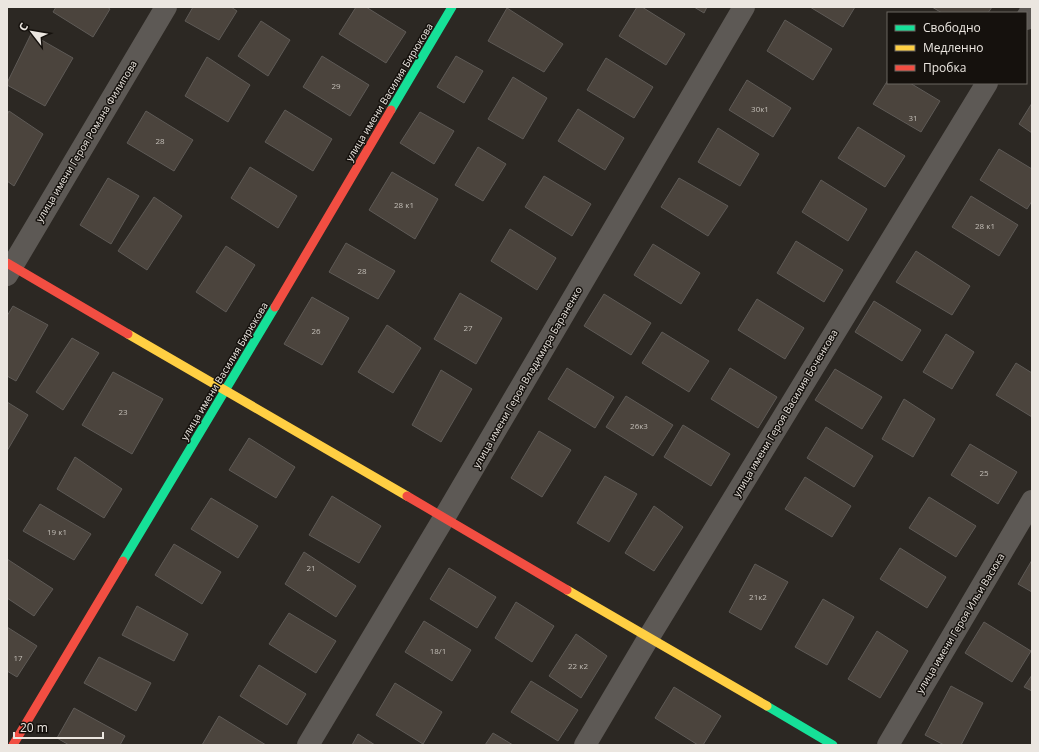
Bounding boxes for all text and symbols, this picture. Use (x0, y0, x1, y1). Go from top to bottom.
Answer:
north arrow (12, 12, 52, 52)
legend (887, 12, 1027, 84)
text: Свободно (923, 19, 981, 36)
text: С (15, 20, 31, 33)
street label: улица имени Василия Бирюкова (342, 20, 436, 164)
text: Медленно (923, 39, 983, 56)
street label: улица имени Героя Романа Филипова (32, 57, 140, 225)
text: Пробка (923, 59, 966, 76)
house number: 29 (331, 80, 341, 91)
house number: 30к1 (751, 103, 769, 114)
house number: 31 (908, 112, 918, 123)
house number: 28 (155, 135, 165, 146)
house number: 28 к1 (394, 199, 414, 210)
house number: 28 к1 (975, 220, 995, 231)
house number: 28 (357, 265, 367, 276)
street label: улица имени Героя Владимира Бараненко (469, 284, 585, 470)
street label: улица имени Василия Бирюкова (177, 299, 271, 443)
house number: 27 (463, 322, 473, 333)
house number: 26 (311, 325, 321, 336)
street label: улица имени Героя Василия Боченкова (729, 327, 841, 499)
house number: 23 (118, 406, 128, 417)
house number: 26к3 (630, 420, 648, 431)
house number: 25 (979, 467, 989, 478)
house number: 19 к1 (47, 526, 67, 537)
street label: улица имени Героя Ильи Васюка (912, 550, 1008, 696)
house number: 21 (306, 562, 316, 573)
house number: 21к2 (749, 591, 767, 602)
house number: 18/1 (430, 645, 446, 656)
house number: 17 (13, 652, 23, 663)
house number: 22 к2 (568, 660, 588, 671)
scale bar (14, 714, 103, 740)
text: 20 m (20, 719, 48, 736)

